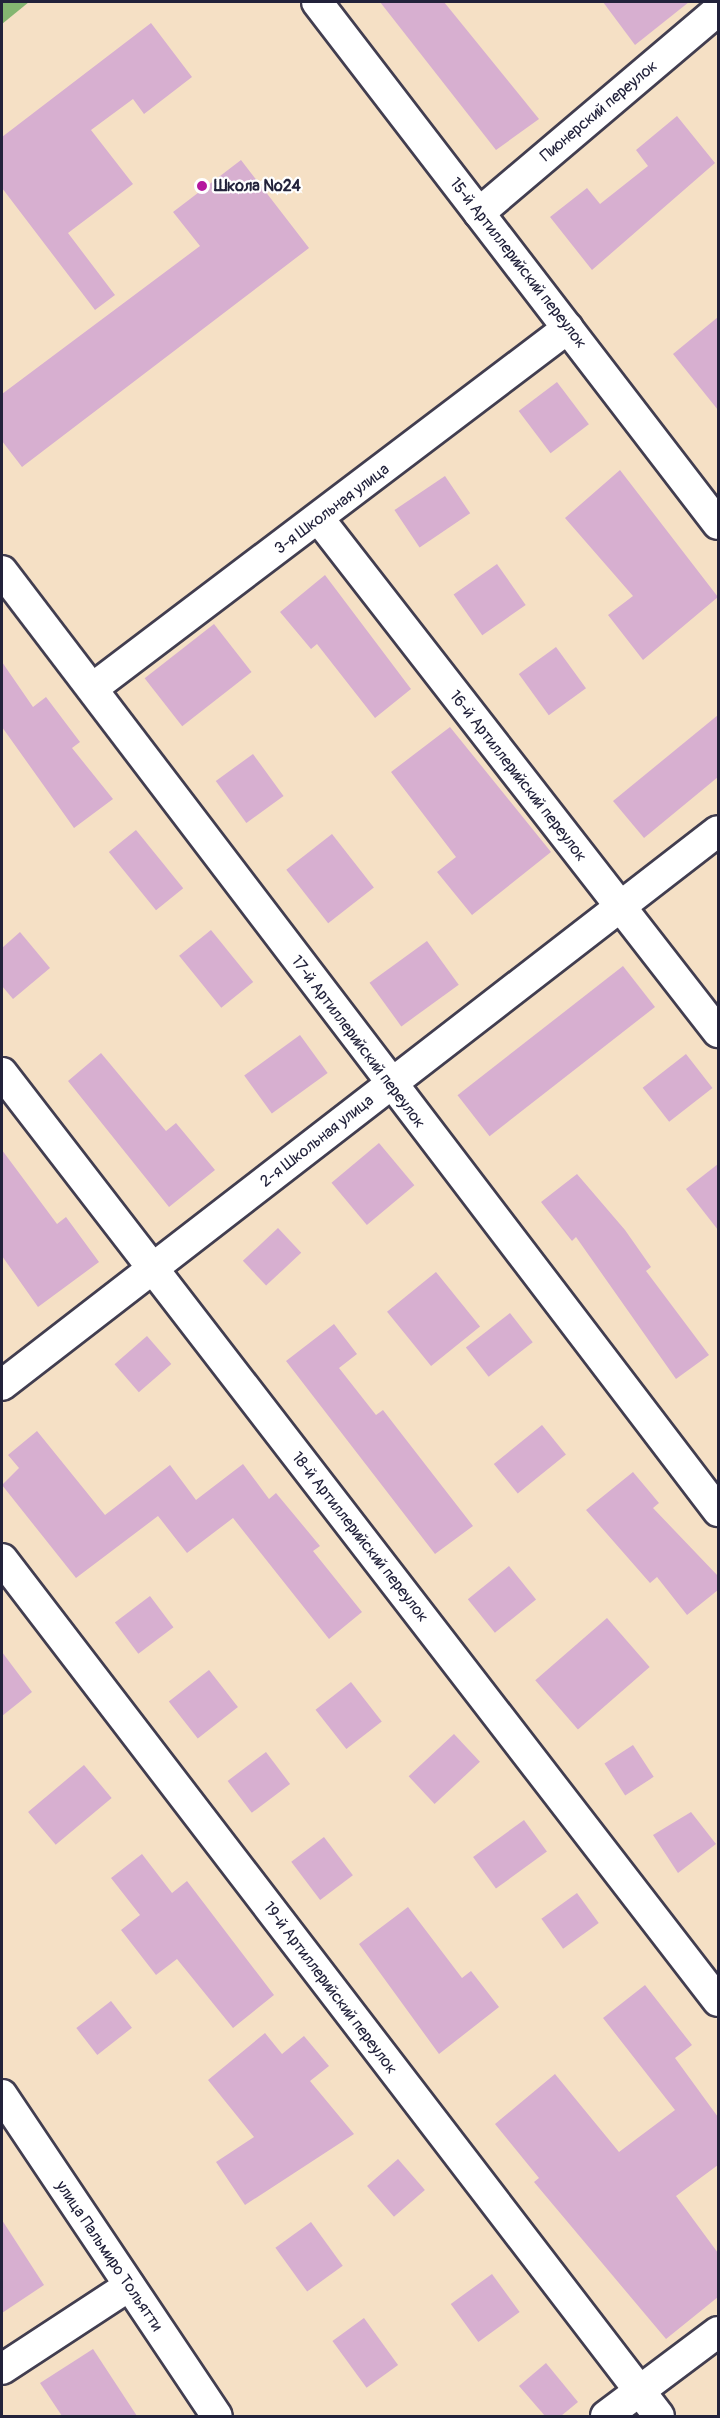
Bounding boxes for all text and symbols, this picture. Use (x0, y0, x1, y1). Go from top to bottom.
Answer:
street label: Пионерский переулок (537, 56, 661, 166)
street label: 15-й Артиллерийский переулок (445, 174, 591, 352)
place label: Школа №24 (214, 176, 301, 196)
marker: Школа №24 (195, 179, 209, 193)
street label: 3-я Школьная улица (271, 460, 393, 558)
street label: 16-й Артиллерийский переулок (445, 687, 591, 865)
street label: 17-й Артиллерийский переулок (287, 952, 429, 1132)
street label: 2-я Школьная улица (256, 1091, 378, 1191)
street label: 18-й Артиллерийский переулок (288, 1448, 432, 1626)
street label: 19-й Артиллерийский переулок (259, 1898, 401, 2078)
street label: улица Пальмиро Тольятти (51, 2177, 167, 2335)

